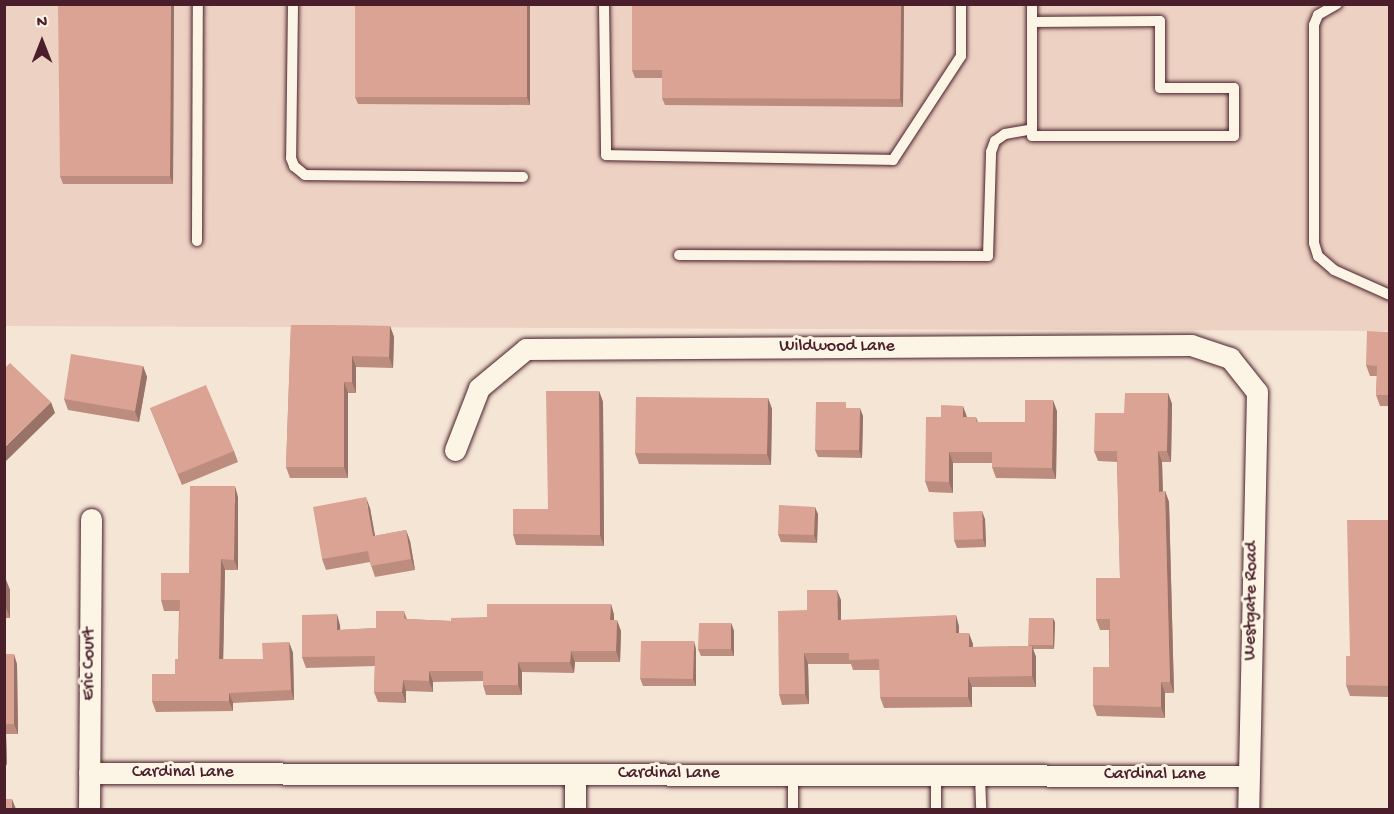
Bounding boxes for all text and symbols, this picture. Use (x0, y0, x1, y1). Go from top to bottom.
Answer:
north arrow (12, 12, 72, 72)
text: N (37, 14, 47, 33)
street label: Wildwood Lane (779, 336, 895, 358)
street label: Westgate Road (1240, 541, 1264, 661)
street label: Eric Court (79, 627, 101, 701)
street label: Cardinal Lane (132, 762, 234, 784)
street label: Cardinal Lane (618, 763, 720, 785)
street label: Cardinal Lane (1104, 764, 1206, 786)

